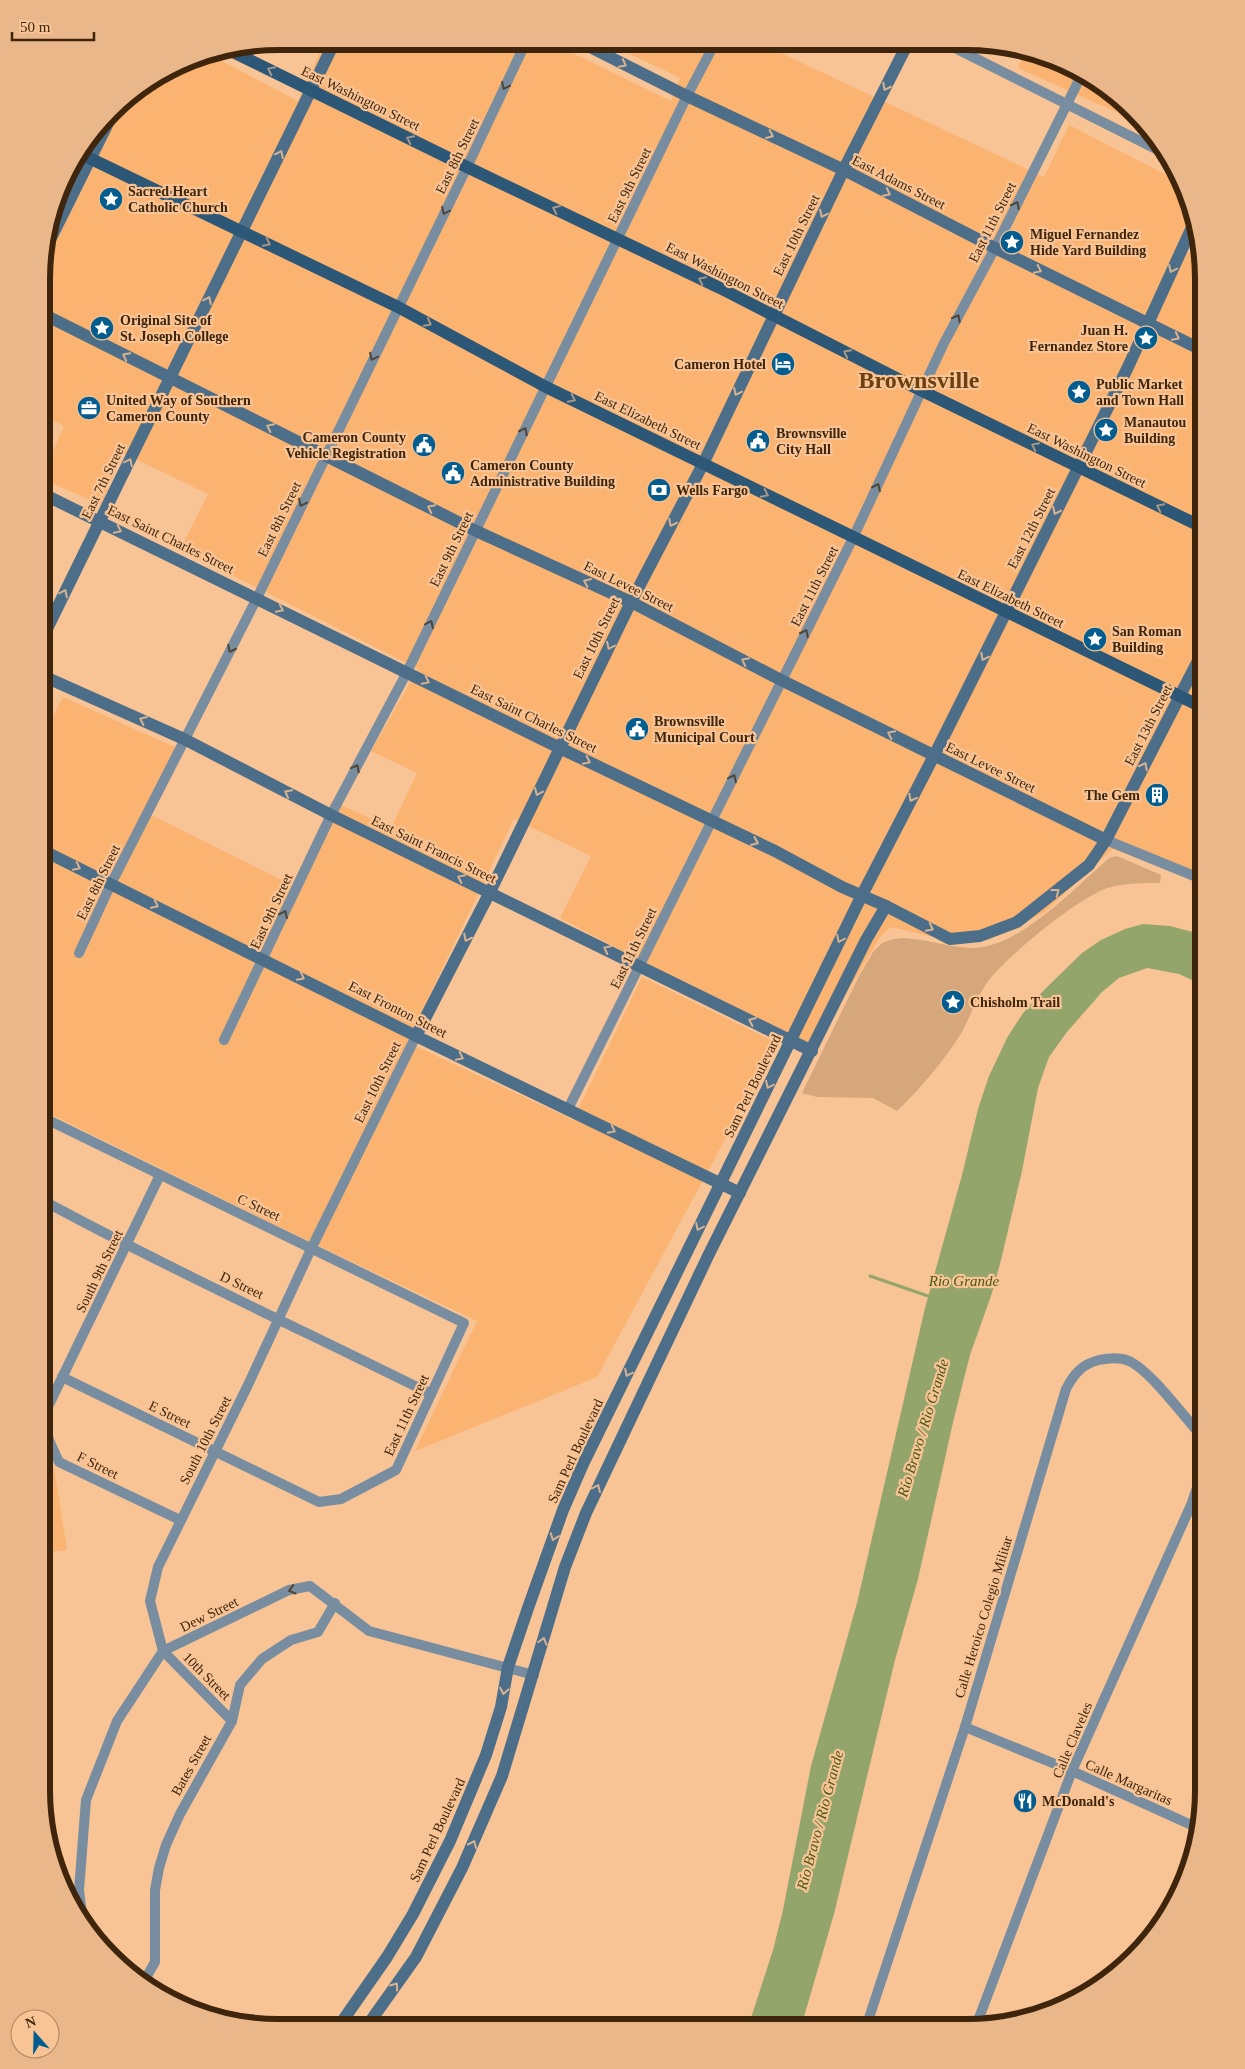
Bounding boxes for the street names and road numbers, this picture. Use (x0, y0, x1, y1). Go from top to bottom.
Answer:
street label: East Washington Street (299, 63, 423, 134)
street label: East 8th Street (433, 116, 482, 196)
street label: East 9th Street (605, 145, 654, 225)
street label: East Adams Street (850, 152, 948, 212)
street label: East 11th Street (966, 179, 1019, 265)
street label: East 10th Street (770, 192, 823, 278)
street label: East Washington Street (663, 239, 786, 312)
street label: East Elizabeth Street (592, 388, 704, 453)
street label: East Washington Street (1025, 420, 1149, 491)
street label: East 7th Street (79, 441, 128, 521)
street label: East 8th Street (255, 479, 304, 559)
street label: East 12th Street (1005, 485, 1058, 571)
street label: East Saint Charles Street (105, 502, 237, 577)
street label: East 9th Street (427, 509, 476, 589)
street label: East 11th Street (788, 543, 841, 629)
street label: East Levee Street (581, 558, 676, 615)
street label: East Elizabeth Street (955, 566, 1067, 631)
street label: East 10th Street (570, 595, 623, 681)
street label: East Saint Charles Street (468, 681, 600, 756)
street label: East 13th Street (1122, 682, 1175, 768)
street label: East Levee Street (943, 739, 1038, 796)
street label: East Saint Francis Street (369, 813, 499, 886)
street label: East 8th Street (74, 842, 123, 922)
street label: East 9th Street (247, 871, 296, 951)
street label: East 11th Street (607, 905, 660, 991)
street label: East Fronton Street (346, 978, 449, 1041)
street label: Sam Perl Boulevard (721, 1032, 784, 1140)
street label: East 10th Street (351, 1039, 404, 1125)
street label: C Street (235, 1191, 283, 1224)
street label: South 9th Street (73, 1227, 126, 1315)
street label: D Street (218, 1269, 266, 1302)
street label: East 11th Street (381, 1372, 432, 1458)
street label: South 10th Street (177, 1393, 234, 1487)
street label: Sam Perl Boulevard (545, 1397, 606, 1505)
street label: E Street (146, 1398, 193, 1431)
street label: F Street (75, 1449, 121, 1482)
street label: Calle Heroico Colegio Militar (952, 1534, 1015, 1700)
street label: Dew Street (178, 1594, 241, 1635)
street label: 10th Street (180, 1649, 234, 1703)
street label: Calle Claveles (1050, 1700, 1095, 1781)
street label: Bates Street (169, 1732, 214, 1798)
street label: Calle Margaritas (1083, 1757, 1175, 1808)
street label: Sam Perl Boulevard (407, 1776, 468, 1884)

